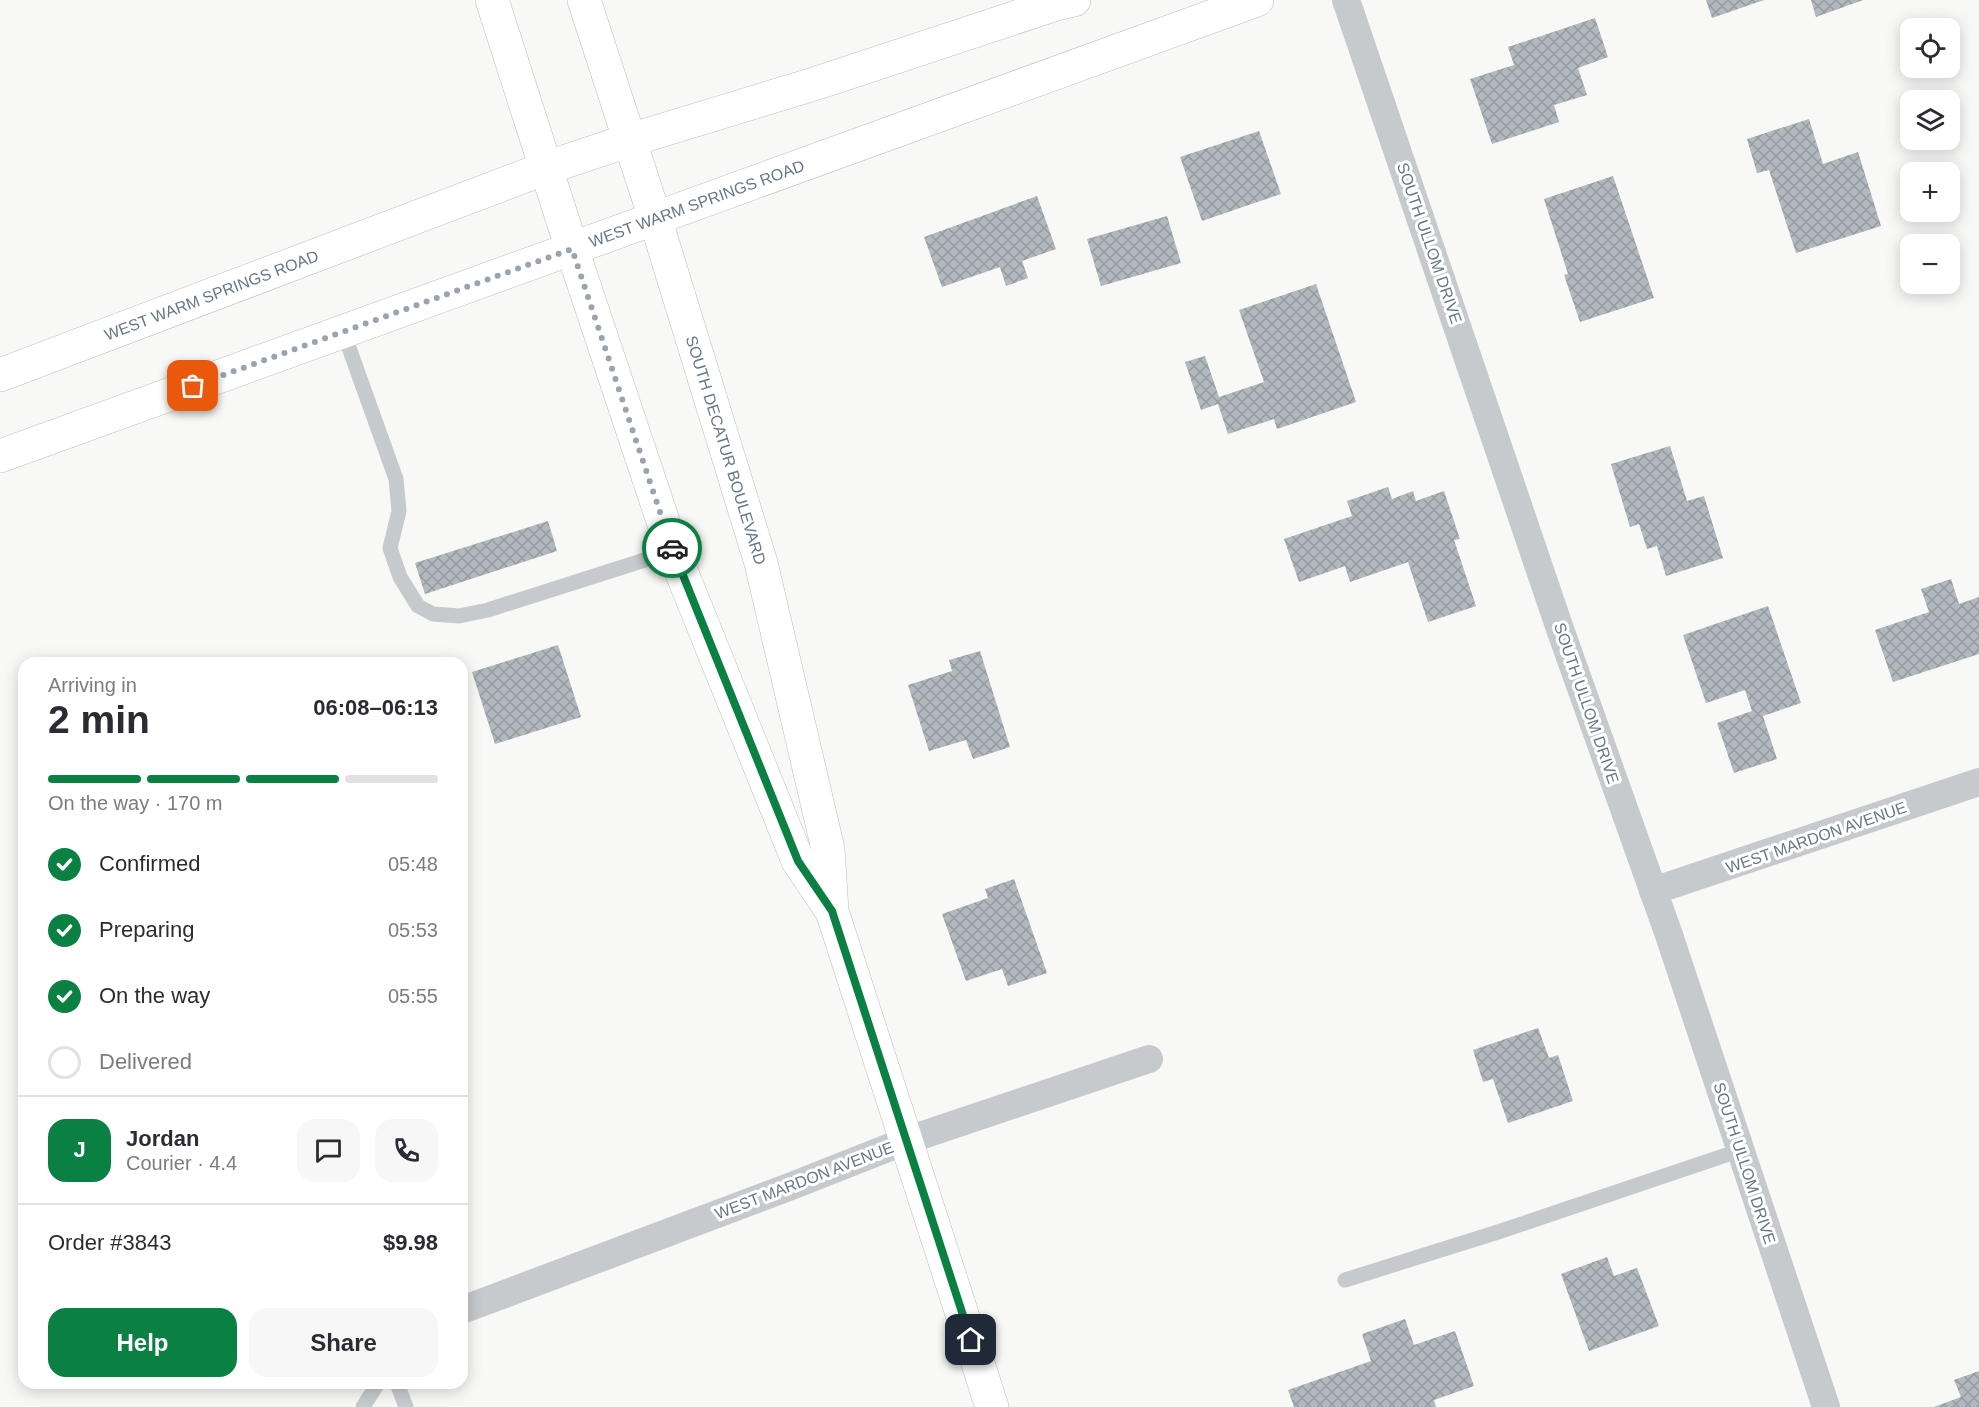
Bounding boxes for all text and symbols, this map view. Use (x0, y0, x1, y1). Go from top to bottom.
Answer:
map controls (1900, 18, 1960, 294)
button: locate (1900, 18, 1960, 78)
button: layers (1900, 90, 1960, 150)
street label: WEST WARM SPRINGS ROAD (587, 157, 807, 251)
street label: SOUTH ULLOM DRIVE (1394, 161, 1465, 326)
button: + (1900, 162, 1960, 222)
button: − (1900, 234, 1960, 294)
street label: WEST WARM SPRINGS ROAD (102, 247, 321, 344)
street label: SOUTH DECATUR BOULEVARD (683, 334, 769, 567)
pin (167, 360, 218, 411)
icon: bag (176, 369, 209, 402)
courier (642, 518, 702, 578)
icon: car (656, 532, 689, 565)
street label: SOUTH ULLOM DRIVE (1551, 621, 1622, 786)
text: Arriving in (48, 674, 137, 696)
text: 06:08–06:13 (313, 695, 438, 720)
text: 2 min (48, 698, 150, 741)
text: On the way · 170 m (48, 792, 223, 814)
street label: WEST MARDON AVENUE (1724, 799, 1909, 876)
icon: check (48, 848, 81, 881)
text: Confirmed (99, 851, 200, 876)
text: 05:48 (388, 853, 438, 875)
icon: check (48, 914, 81, 947)
text: Preparing (99, 917, 194, 942)
text: 05:53 (388, 919, 438, 941)
icon: check (48, 980, 81, 1013)
text: On the way (99, 983, 210, 1008)
text: 05:55 (388, 985, 438, 1007)
text: Delivered (99, 1049, 192, 1074)
street label: SOUTH ULLOM DRIVE (1710, 1080, 1779, 1246)
button: chat (297, 1119, 360, 1182)
button: phone (375, 1119, 438, 1182)
text: Jordan (126, 1126, 199, 1151)
text: J (73, 1137, 86, 1162)
street label: WEST MARDON AVENUE (713, 1139, 896, 1222)
text: Courier · 4.4 (126, 1152, 237, 1174)
text: Order #3843 (48, 1230, 172, 1255)
text: $9.98 (383, 1230, 438, 1255)
button: Help (48, 1308, 237, 1377)
button: Share (249, 1308, 438, 1377)
pin (945, 1314, 996, 1365)
icon: home (954, 1323, 987, 1356)

